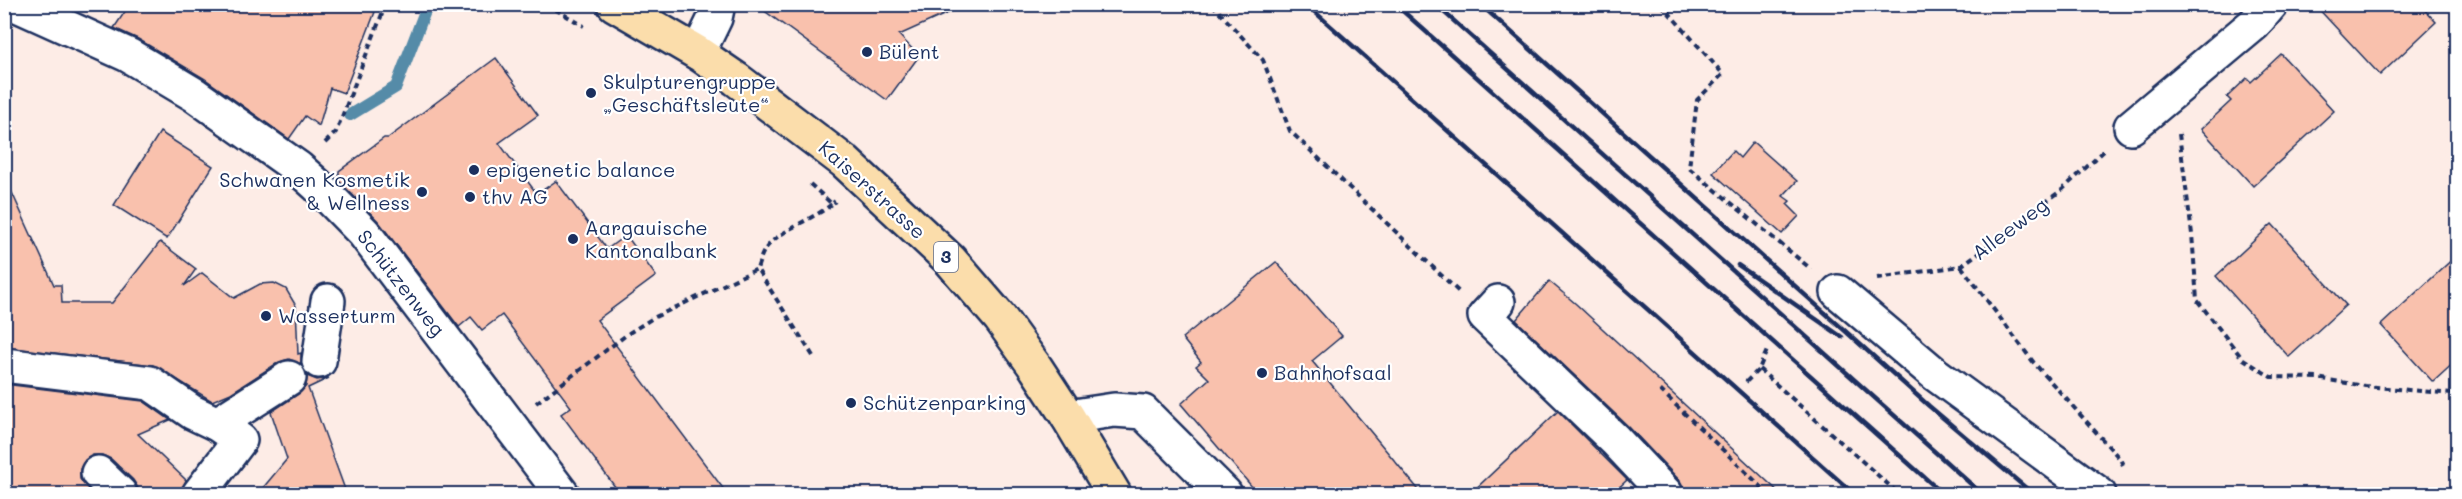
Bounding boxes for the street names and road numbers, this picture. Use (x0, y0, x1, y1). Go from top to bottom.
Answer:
street label: Kaiserstrasse (814, 134, 932, 244)
street label: Alleeweg (1966, 191, 2052, 265)
street label: Schützenweg (352, 224, 451, 341)
road number: 3 (934, 242, 958, 272)

